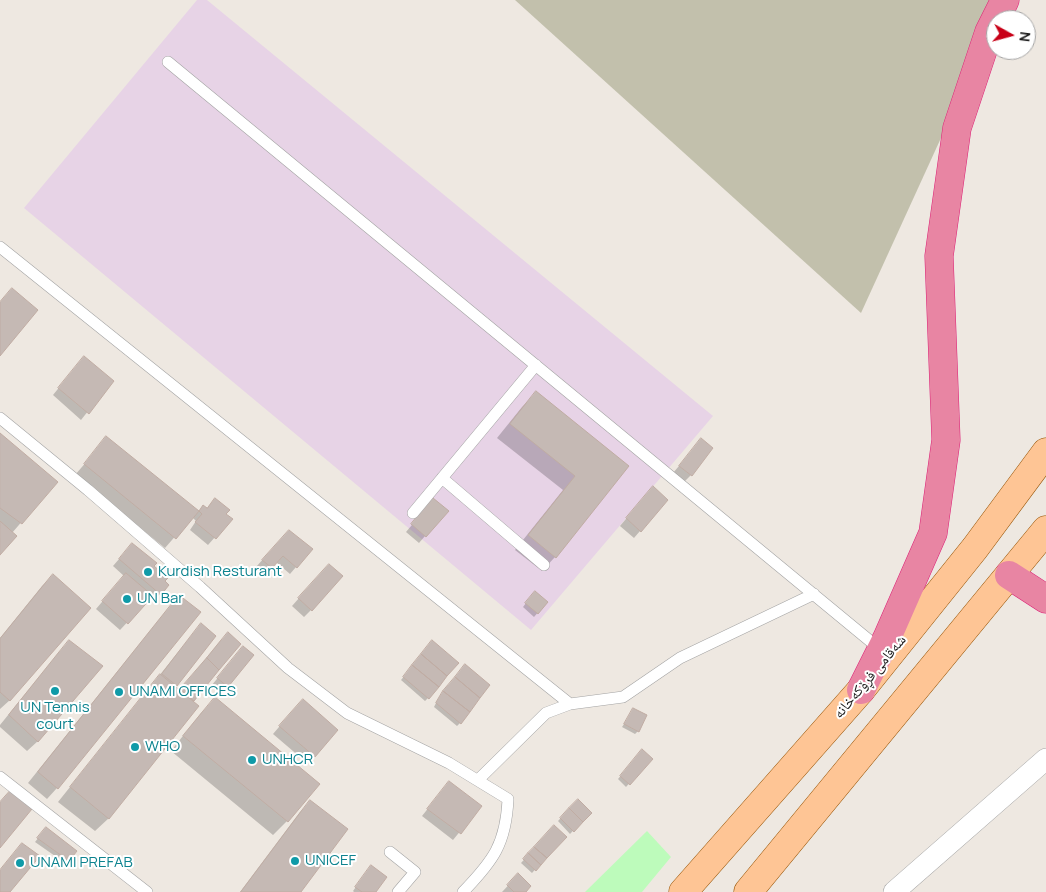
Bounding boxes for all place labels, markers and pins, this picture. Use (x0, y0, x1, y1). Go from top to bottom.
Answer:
place label: Kurdish Resturant (158, 563, 282, 581)
marker: Kurdish Resturant (142, 566, 154, 578)
place label: UN Bar (137, 590, 184, 608)
marker: UN Bar (121, 593, 133, 605)
place label: UNAMI OFFICES (129, 683, 236, 701)
marker: UN Tennis court (49, 685, 61, 697)
marker: UNAMI OFFICES (113, 686, 125, 698)
place label: UN Tennis court (20, 699, 90, 734)
place label: WHO (145, 738, 180, 756)
marker: WHO (129, 741, 141, 753)
place label: UNHCR (262, 751, 313, 769)
marker: UNHCR (246, 754, 258, 766)
place label: UNICEF (305, 852, 356, 870)
place label: UNAMI PREFAB (30, 854, 133, 872)
marker: UNICEF (289, 855, 301, 867)
marker: UNAMI PREFAB (14, 857, 26, 869)

